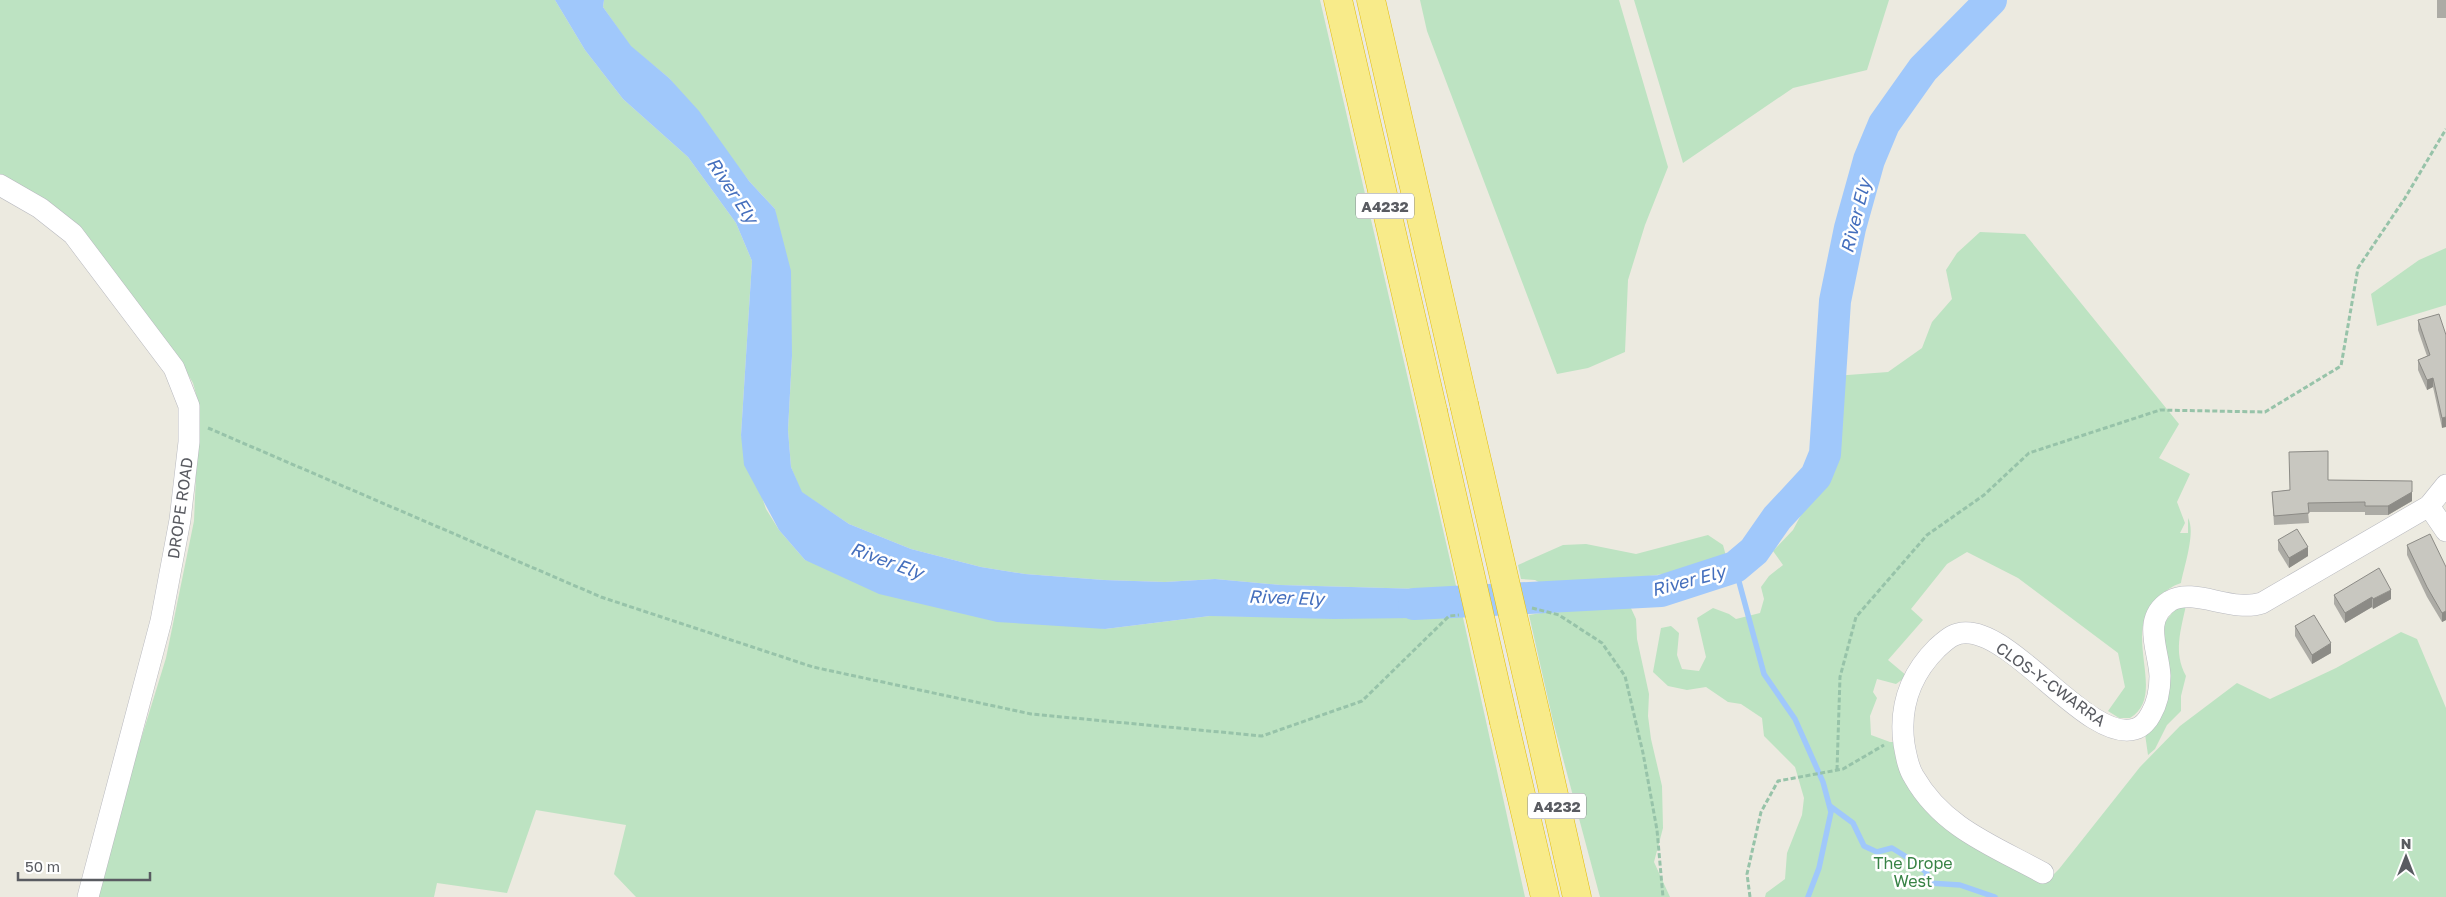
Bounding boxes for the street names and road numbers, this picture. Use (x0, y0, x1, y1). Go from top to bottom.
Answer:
road number: A4232 (1356, 194, 1414, 218)
street label: DROPE ROAD (163, 456, 197, 560)
street label: CLOS-Y-CWARRA (1992, 637, 2110, 731)
road number: A4232 (1528, 794, 1586, 818)

